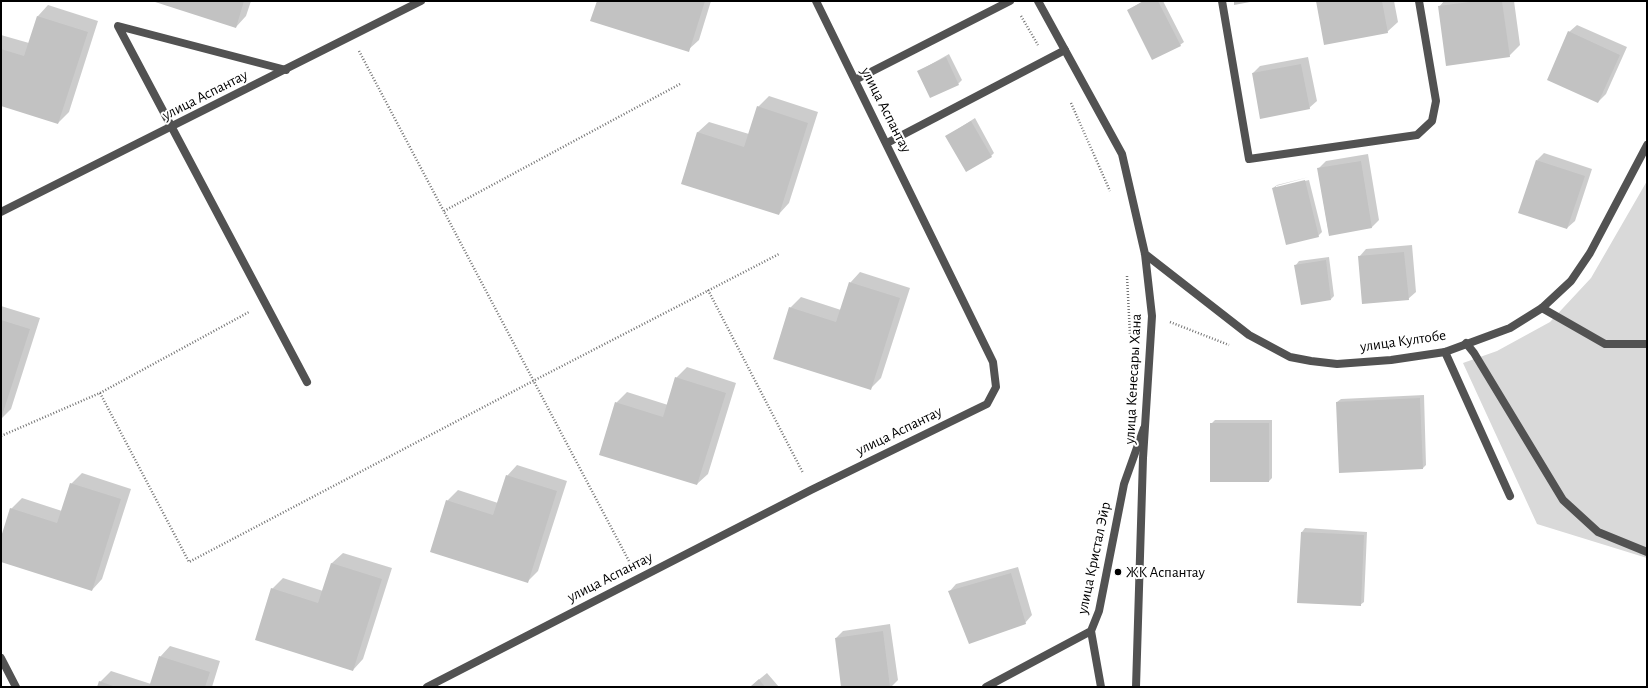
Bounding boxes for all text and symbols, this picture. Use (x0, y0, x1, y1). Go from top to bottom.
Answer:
street label: улица Аспантау (857, 64, 915, 156)
street label: улица Аспантау (159, 66, 251, 124)
street label: улица Кенесары Хана (1121, 313, 1145, 445)
street label: улица Култобе (1359, 326, 1447, 356)
street label: улица Аспантау (853, 402, 945, 460)
street label: улица Кристал Эйр (1073, 500, 1115, 616)
street label: улица Аспантау (564, 548, 656, 606)
place label: ЖК Аспантау (1126, 563, 1205, 581)
marker: ЖК Аспантау (1113, 567, 1123, 577)

